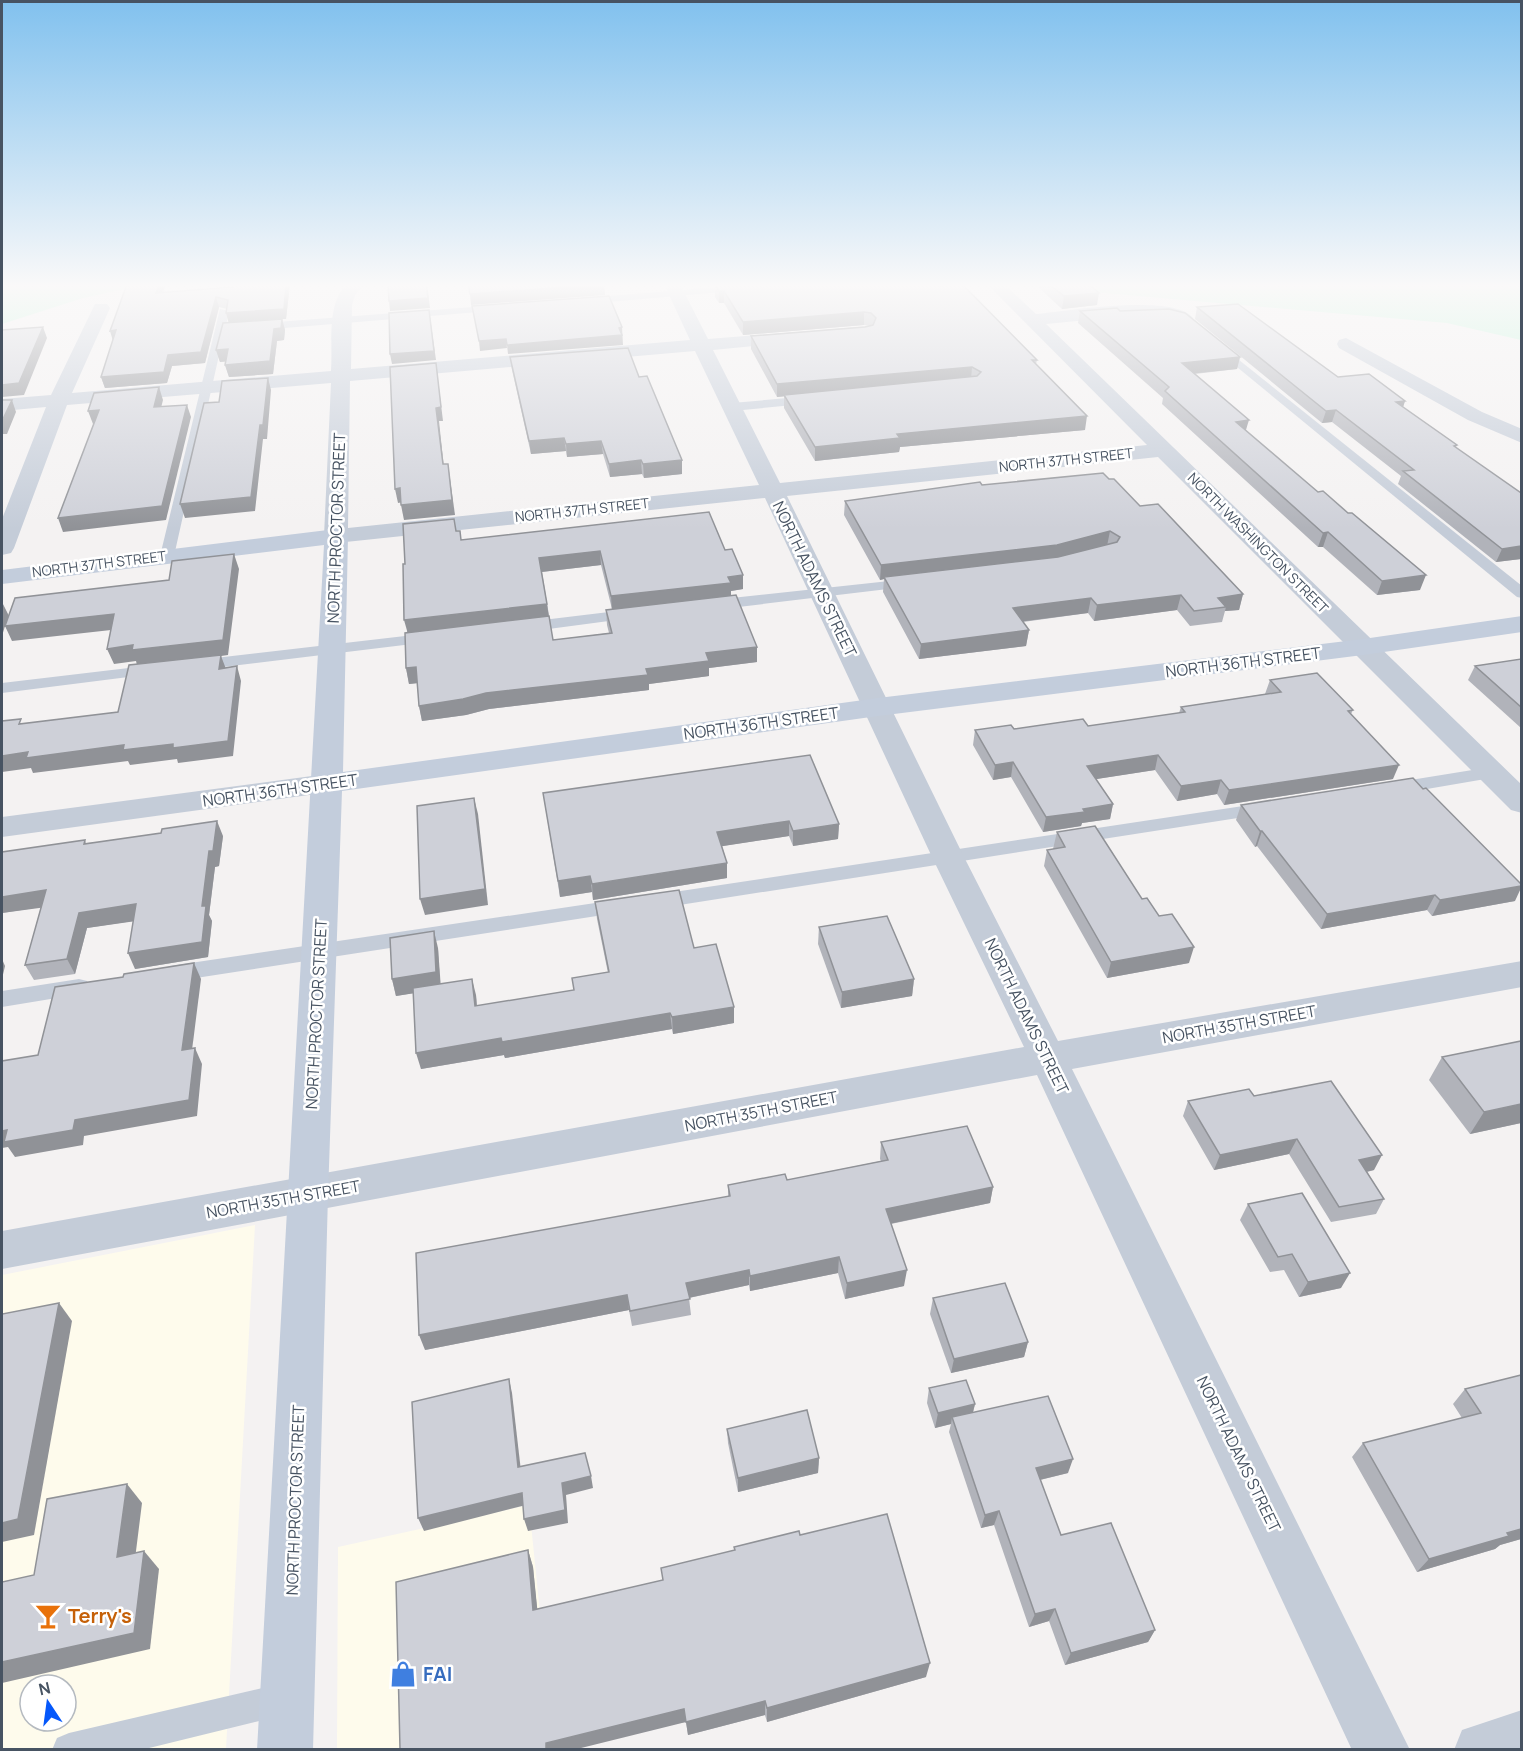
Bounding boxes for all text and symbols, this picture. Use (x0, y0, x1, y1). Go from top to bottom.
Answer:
street label: NORTH PROCTOR STREET (322, 432, 350, 624)
street label: NORTH 37TH STREET (998, 443, 1135, 476)
street label: NORTH WASHINGTON STREET (1184, 468, 1333, 618)
street label: NORTH 37TH STREET (514, 493, 651, 526)
street label: NORTH ADAMS STREET (768, 497, 863, 661)
street label: NORTH 37TH STREET (31, 546, 168, 581)
street label: NORTH 36TH STREET (1164, 642, 1322, 682)
street label: NORTH 36TH STREET (682, 701, 840, 745)
street label: NORTH 36TH STREET (201, 768, 359, 812)
street label: NORTH PROCTOR STREET (300, 918, 332, 1110)
street label: NORTH ADAMS STREET (980, 934, 1075, 1098)
street label: NORTH 35TH STREET (1161, 1000, 1318, 1048)
street label: NORTH 35TH STREET (683, 1085, 840, 1137)
street label: NORTH 35TH STREET (205, 1175, 362, 1223)
street label: NORTH ADAMS STREET (1192, 1372, 1287, 1536)
street label: NORTH PROCTOR STREET (281, 1404, 309, 1596)
bar icon: Terry's (33, 1601, 63, 1631)
place label: Terry's (68, 1602, 132, 1629)
shop icon: FAI (388, 1659, 418, 1689)
place label: FAI (423, 1660, 452, 1687)
north arrow (18, 1673, 78, 1733)
text: N (37, 1676, 53, 1700)

